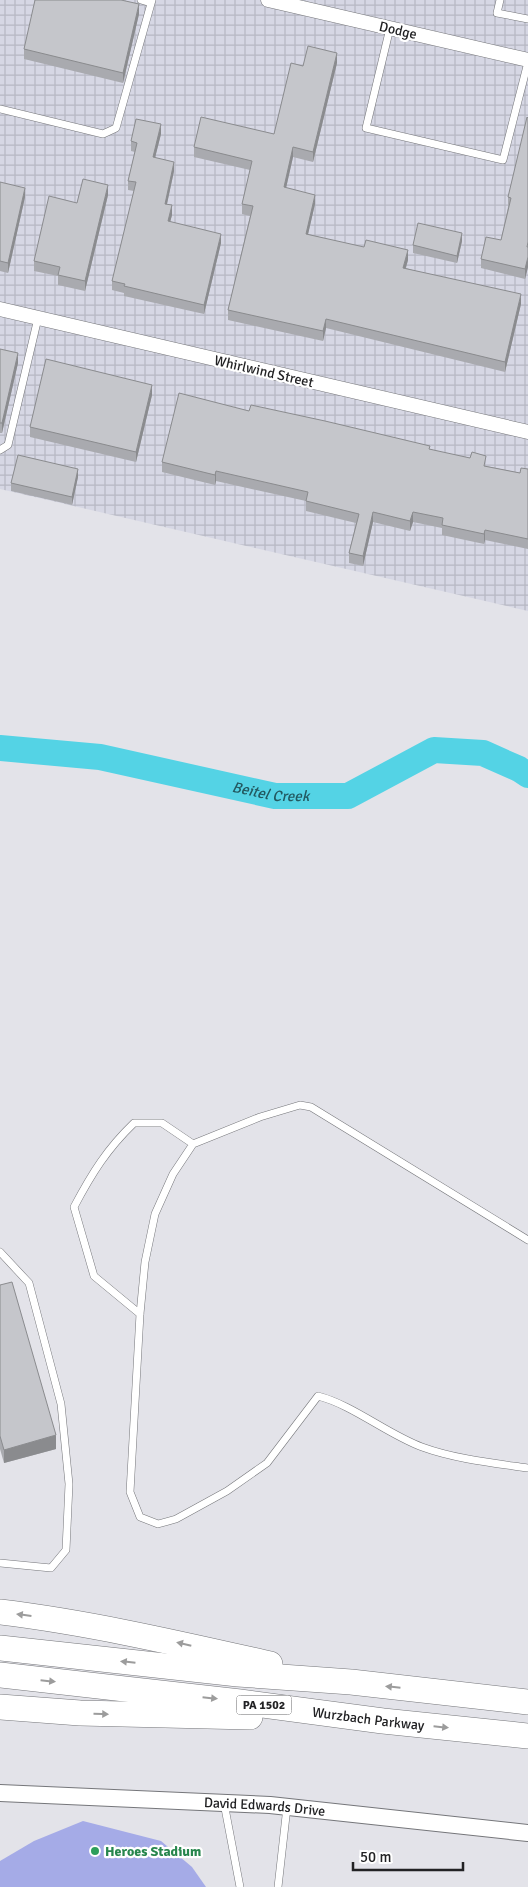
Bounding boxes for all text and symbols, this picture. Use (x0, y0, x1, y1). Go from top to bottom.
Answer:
street label: Dodge (377, 18, 418, 43)
street label: Whirlwind Street (213, 352, 315, 391)
water label: Beitel Creek (230, 778, 311, 805)
one-way arrow (16, 1611, 32, 1619)
one-way arrow (175, 1640, 191, 1648)
one-way arrow (120, 1658, 136, 1666)
one-way arrow (41, 1677, 57, 1685)
one-way arrow (384, 1683, 400, 1691)
one-way arrow (202, 1694, 218, 1702)
road number: PA 1502 (236, 1696, 292, 1714)
street label: Wurzbach Parkway (311, 1704, 426, 1734)
one-way arrow (93, 1710, 109, 1718)
one-way arrow (433, 1723, 449, 1731)
street label: David Edwards Drive (204, 1794, 326, 1820)
scale bar (353, 1840, 463, 1872)
place label: Heroes Stadium (105, 1843, 201, 1860)
marker: Heroes Stadium (89, 1845, 101, 1857)
text: 50 m (360, 1848, 391, 1866)

